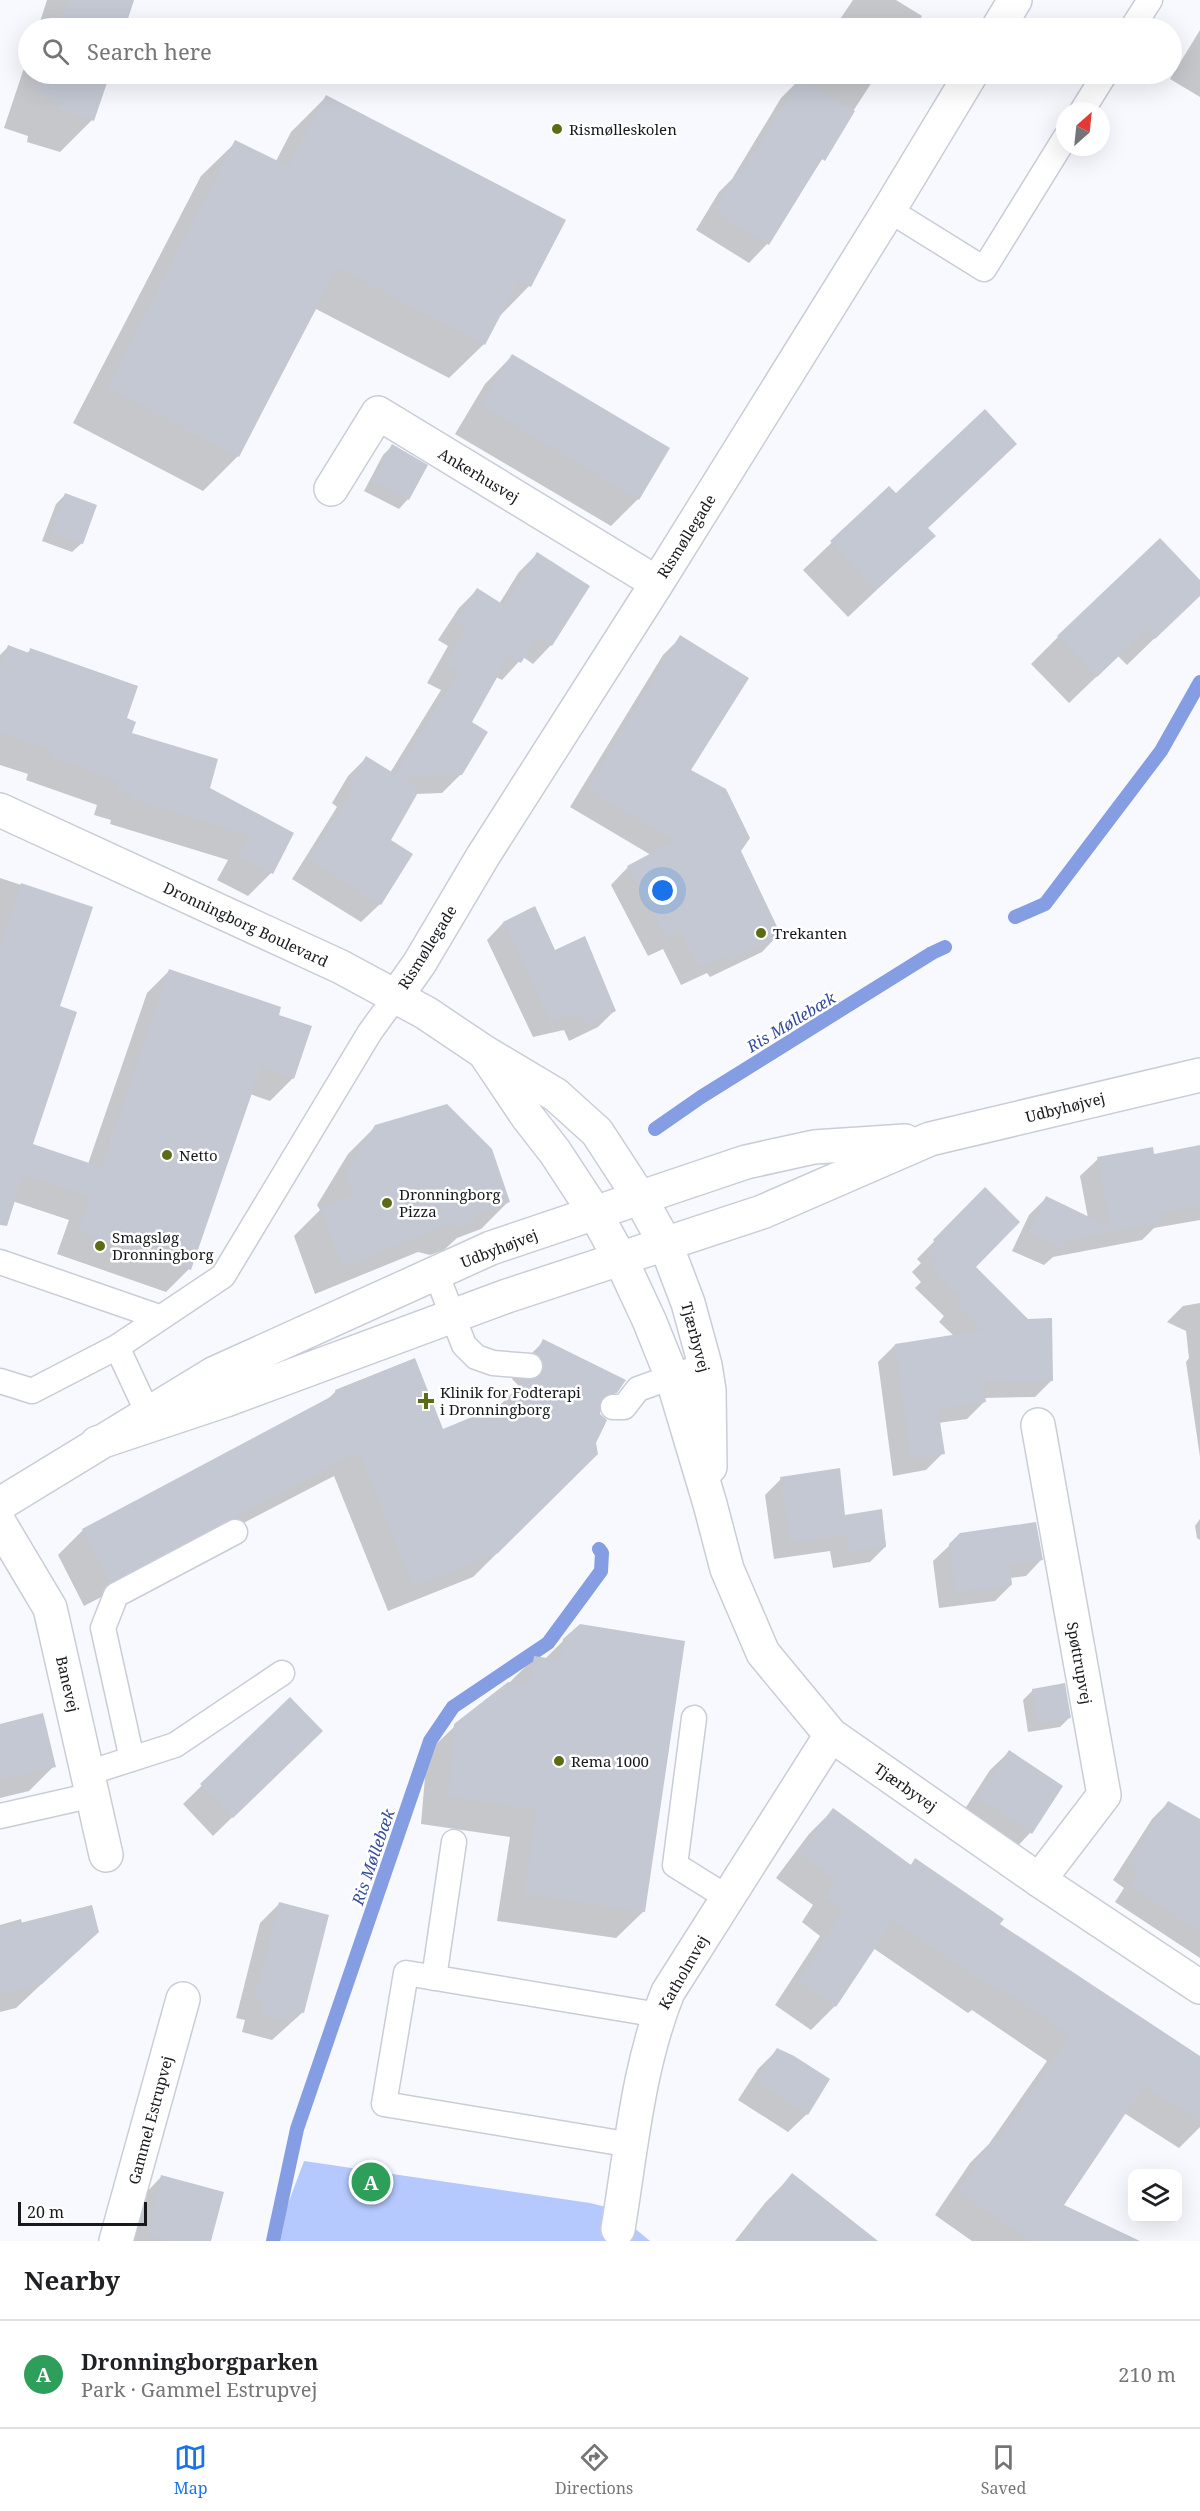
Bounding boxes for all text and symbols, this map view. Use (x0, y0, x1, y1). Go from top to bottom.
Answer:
search box (18, 18, 1182, 84)
icon: search (39, 35, 72, 68)
text: Search here (87, 36, 212, 66)
north arrow (1056, 102, 1110, 156)
place label: Rismølleskolen (569, 119, 677, 139)
marker: Rismølleskolen (550, 122, 564, 136)
street label: Ankerhusvej (435, 443, 523, 507)
street label: Rismøllegade (652, 490, 720, 582)
your location (648, 876, 677, 905)
street label: Dronningborg Boulevard (160, 877, 332, 971)
street label: Rismøllegade (393, 901, 461, 993)
place label: Trekanten (773, 923, 847, 943)
marker: Trekanten (754, 926, 768, 940)
water label: Ris Møllebæk (742, 986, 840, 1058)
street label: Udbyhøjvej (1023, 1087, 1107, 1127)
place label: Netto (179, 1145, 218, 1165)
marker: Netto (160, 1148, 174, 1162)
place label: Dronningborg Pizza (399, 1184, 501, 1221)
marker: Dronningborg Pizza (380, 1196, 394, 1210)
street label: Udbyhøjvej (457, 1224, 541, 1272)
place label: Smagsløg Dronningborg (112, 1227, 214, 1264)
marker: Smagsløg Dronningborg (93, 1239, 107, 1253)
street label: Tjærbyvej (677, 1300, 715, 1374)
place label: Klinik for Fodterapi i Dronningborg (440, 1382, 581, 1419)
marker: Klinik for Fodterapi i Dronningborg (417, 1392, 435, 1410)
street label: Spøttrupvej (1063, 1620, 1097, 1706)
street label: Banevej (52, 1654, 84, 1714)
place label: Rema 1000 (571, 1751, 649, 1771)
marker: Rema 1000 (552, 1754, 566, 1768)
street label: Tjærbyvej (871, 1758, 941, 1816)
water label: Ris Møllebæk (346, 1805, 400, 1909)
street label: Katholmvej (654, 1931, 712, 2013)
street label: Gammel Estrupvej (123, 2053, 177, 2187)
pin: A (352, 2160, 391, 2204)
map controls (1128, 2169, 1182, 2223)
button: layers (1128, 2169, 1182, 2223)
scale bar (18, 2199, 147, 2226)
text: 20 m (27, 2201, 64, 2223)
text: Nearby (24, 2262, 120, 2298)
text: Dronningborgparken (81, 2346, 318, 2376)
text: A (36, 2361, 51, 2388)
text: 210 m (1118, 2361, 1176, 2388)
text: Park · Gammel Estrupvej (81, 2376, 318, 2403)
tab: Map (174, 2441, 208, 2499)
tab: Directions (555, 2441, 633, 2499)
tab: Saved (981, 2441, 1026, 2499)

